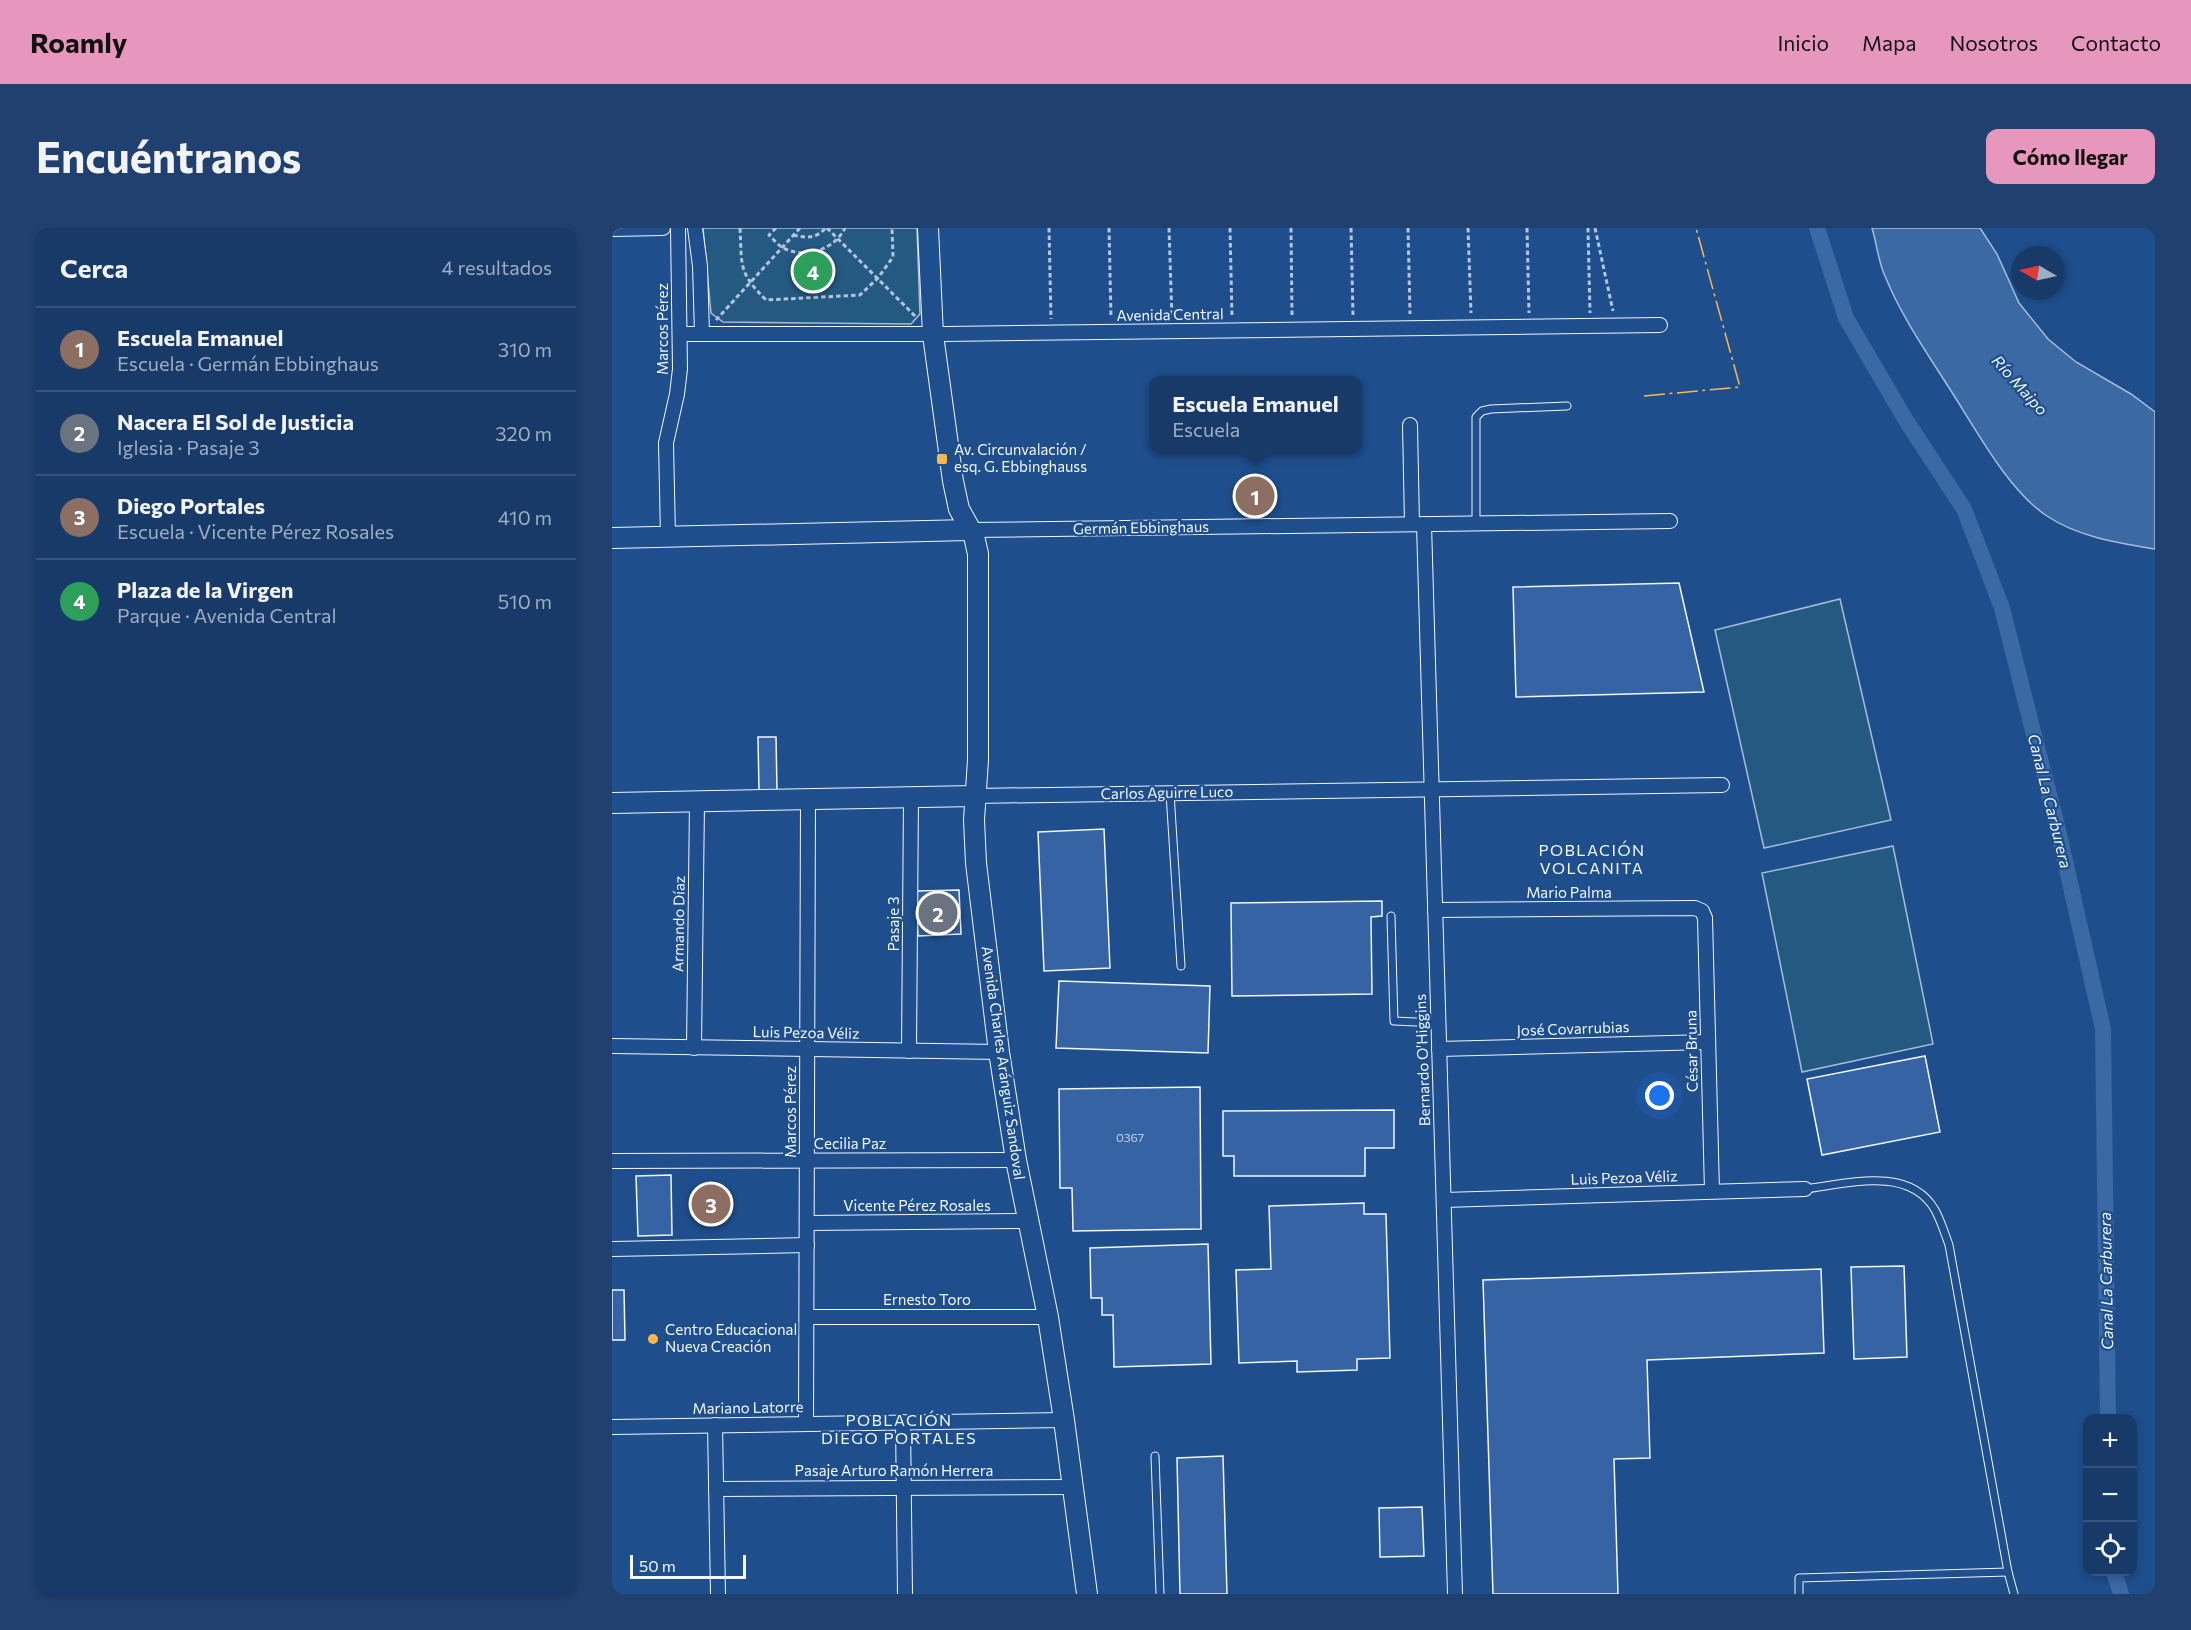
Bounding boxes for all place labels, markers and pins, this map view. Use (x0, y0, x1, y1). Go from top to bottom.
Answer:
pin: 4 (794, 248, 832, 294)
place label: Av. Circunvalación / esq. G. Ebbinghauss (954, 440, 1087, 475)
marker: Av. Circunvalación / esq. G. Ebbinghauss (935, 452, 949, 466)
pin: 1 (1236, 474, 1274, 518)
pin: 2 (918, 890, 958, 936)
pin: 3 (692, 1182, 730, 1226)
place label: Centro Educacional Nueva Creación (665, 1320, 797, 1355)
marker: Centro Educacional Nueva Creación (646, 1332, 660, 1346)

